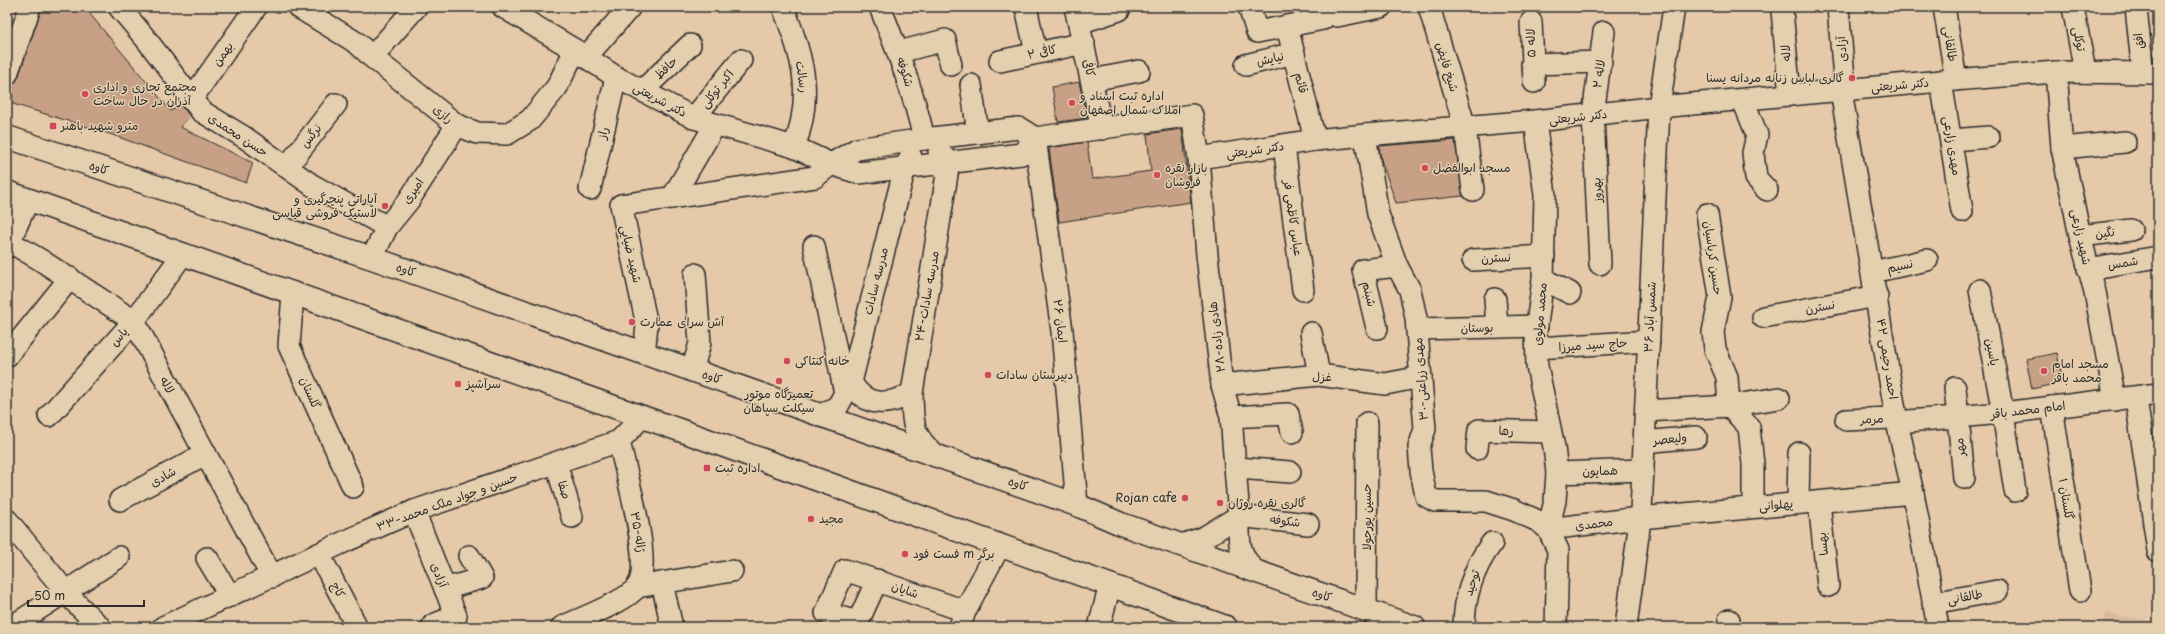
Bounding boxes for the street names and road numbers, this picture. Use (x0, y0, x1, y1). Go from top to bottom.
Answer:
street label: طالقانی (1939, 25, 1963, 63)
street label: توکلی (2069, 25, 2091, 53)
street label: لاله ۵ (1520, 28, 1540, 58)
street label: افق (2128, 32, 2148, 50)
street label: آزادی (1831, 35, 1851, 62)
street label: بهمن (207, 38, 237, 69)
street label: کافی ۲ (1025, 39, 1058, 63)
street label: شیخ فایض (1431, 40, 1464, 94)
street label: لاله (1775, 44, 1795, 62)
street label: نیایش (1254, 46, 1285, 70)
street label: حافظ (650, 52, 681, 83)
street label: شکوفه (893, 54, 919, 89)
street label: کافی (1079, 57, 1101, 78)
street label: لاله ۲ (1587, 58, 1609, 89)
street label: رسالت (792, 60, 814, 94)
street label: اکبر توکلی (695, 65, 737, 112)
street label: قائم (1290, 70, 1313, 95)
street label: دکتر شریعتی (1870, 72, 1930, 96)
street label: دکتر شریعتی (630, 77, 690, 121)
street label: رازی (430, 100, 458, 127)
street label: دکتر شریعتی (1548, 104, 1608, 128)
street label: حسن محمدی (205, 108, 272, 160)
street label: مهدی زارعی (1939, 115, 1967, 177)
street label: نرگس (295, 120, 325, 151)
street label: راز (592, 125, 612, 142)
street label: دکتر شریعتی (1225, 136, 1285, 162)
street label: کاوه (87, 155, 112, 179)
street label: امیری (397, 174, 427, 207)
street label: بهروز (1586, 177, 1606, 204)
street label: عباس کاظمی فر (1280, 178, 1308, 257)
street label: شهید زارعی (2067, 207, 2097, 266)
street label: حسین کرباسیان (1700, 220, 1728, 296)
street label: نگین (2094, 222, 2116, 242)
street label: شهید ضیایی (617, 223, 647, 284)
street label: مدرسه سادات (858, 245, 892, 316)
street label: نسترن (1481, 247, 1511, 267)
street label: ۲۴-مدرسه سادات (909, 249, 943, 343)
street label: شمس (2106, 251, 2139, 273)
street label: نسیم (1885, 253, 1915, 278)
street label: کاوه (394, 257, 419, 281)
street label: شبنم (1357, 279, 1382, 309)
street label: شمس آباد ۳۶ (1638, 281, 1660, 353)
street label: محمد مولوی (1527, 282, 1551, 346)
street label: نسترن (1804, 295, 1836, 317)
street label: ۲۶ ایمان (1049, 298, 1073, 344)
street label: ۲۸-هادی زاده (1203, 300, 1229, 374)
street label: ۴۲ احمد رحیمی (1873, 317, 1903, 401)
street label: بوستان (1460, 318, 1494, 336)
street label: یاس (105, 323, 132, 350)
street label: حاج سید میرزا (1558, 333, 1628, 356)
street label: یاسین (1981, 336, 2004, 367)
street label: ۳۰-مهدی زراعتی (1408, 337, 1432, 421)
street label: کاوه (700, 364, 725, 388)
street label: غزل (1312, 367, 1332, 385)
street label: لاله (156, 373, 180, 396)
street label: گلستان (296, 374, 326, 412)
street label: امام محمد باقر (1988, 395, 2067, 424)
street label: مرمر (1859, 409, 1884, 427)
street label: رها (1498, 421, 1514, 439)
street label: ولیعصر (1651, 427, 1688, 449)
street label: مهر (1949, 437, 1969, 458)
street label: همایون (1582, 460, 1618, 480)
street label: شادی (146, 462, 179, 491)
street label: ۳۳-حسین و جواد ملک محمد (373, 467, 520, 535)
street label: کاوه (1006, 471, 1031, 495)
street label: گلستان ۱ (2055, 477, 2079, 521)
street label: صفا (554, 478, 576, 501)
street label: حسین پورجولا (1357, 483, 1375, 551)
street label: پهلوانی (1758, 494, 1794, 514)
street label: شکوفه (1269, 509, 1301, 531)
street label: ۳۵-ژاله (627, 510, 651, 554)
street label: محمدی (1574, 512, 1614, 534)
street label: بهسا (1812, 531, 1832, 557)
street label: آزادی (427, 559, 453, 591)
street label: توحید (1458, 567, 1484, 598)
street label: شایان (890, 576, 921, 602)
street label: کاج (326, 578, 350, 601)
street label: کاوه (1310, 582, 1335, 606)
street label: طالقانی (1946, 584, 1984, 608)

